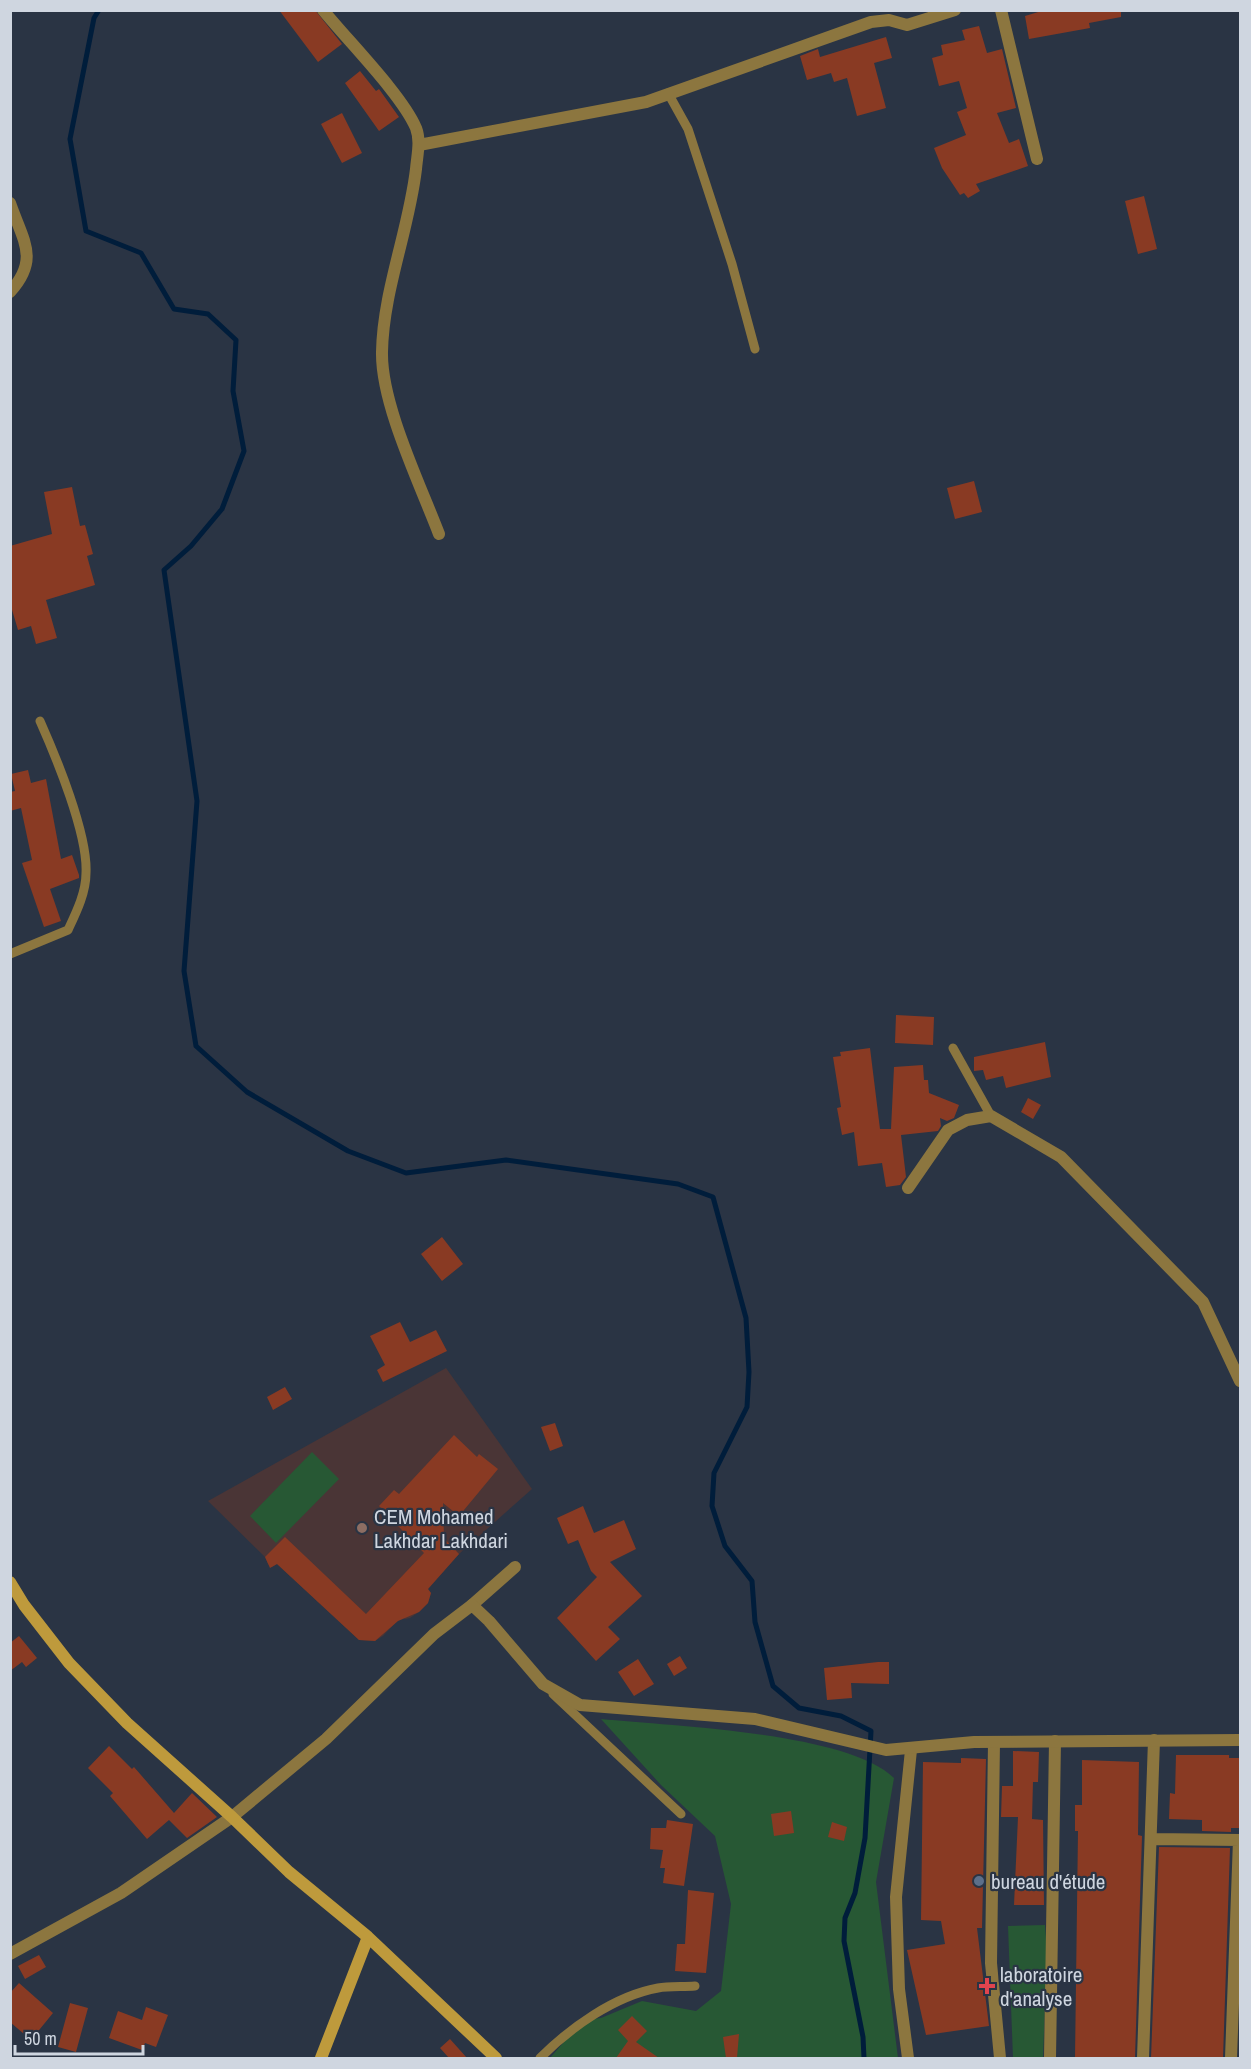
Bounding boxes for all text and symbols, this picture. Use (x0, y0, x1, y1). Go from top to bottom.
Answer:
place label: CEM Mohamed Lakhdar Lakhdari (374, 1502, 508, 1555)
marker: CEM Mohamed Lakhdar Lakhdari (355, 1521, 369, 1535)
place label: bureau d'étude (991, 1867, 1105, 1896)
marker: bureau d'étude (972, 1874, 986, 1888)
place label: laboratoire d'analyse (1000, 1960, 1082, 2013)
marker: laboratoire d'analyse (978, 1977, 996, 1995)
scale bar (15, 2018, 142, 2056)
text: 50 m (24, 2026, 57, 2051)

